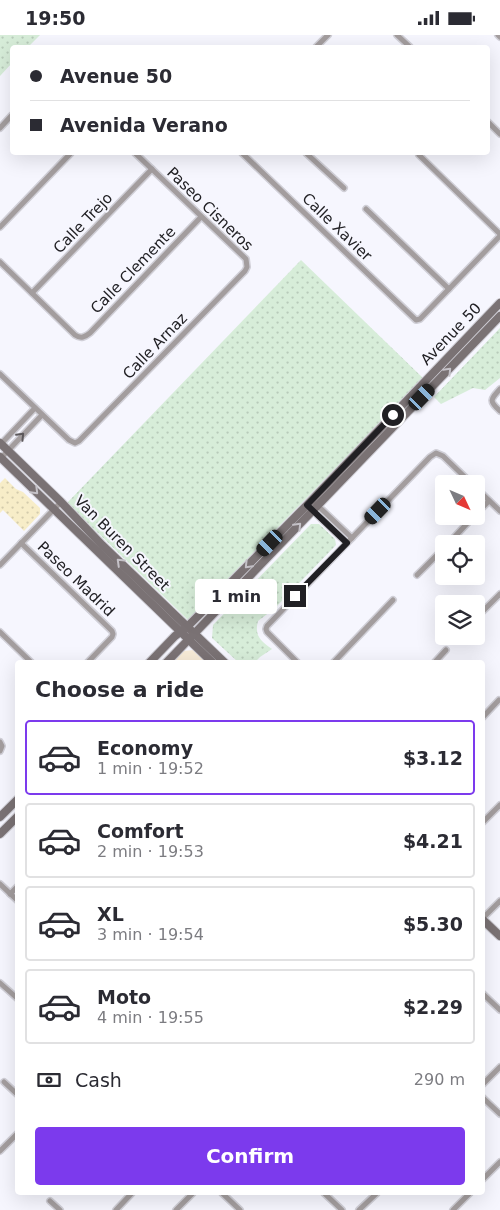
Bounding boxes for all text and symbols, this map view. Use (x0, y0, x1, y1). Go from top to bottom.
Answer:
text: 19:50 (25, 7, 85, 29)
text: Avenue 50 (60, 65, 172, 87)
text: Avenida Verano (60, 114, 228, 136)
street label: Paseo Cisneros (163, 163, 257, 255)
street label: Calle Trejo (50, 189, 116, 257)
street label: Calle Xavier (298, 189, 376, 265)
street label: Calle Clemente (87, 223, 179, 317)
street label: Avenue 50 (417, 299, 485, 369)
street label: Calle Arnaz (119, 309, 191, 383)
one-way arrow (442, 368, 451, 377)
car (406, 381, 437, 413)
route start (382, 404, 404, 426)
one-way arrow (15, 433, 24, 442)
north arrow (435, 475, 485, 525)
map controls (435, 475, 485, 645)
one-way arrow (29, 485, 38, 494)
street label: Van Buren Street (71, 492, 173, 594)
car (362, 495, 393, 527)
one-way arrow (292, 522, 301, 531)
car (254, 527, 285, 559)
button: locate (435, 535, 485, 585)
street label: Paseo Madrid (34, 538, 118, 620)
one-way arrow (117, 559, 126, 568)
one-way arrow (245, 559, 254, 568)
callout: 1 min (195, 579, 278, 613)
route end (284, 585, 306, 607)
text: 1 min (211, 587, 261, 606)
button: layers (435, 595, 485, 645)
text: Choose a ride (35, 677, 204, 702)
icon: car (37, 735, 82, 780)
text: Economy (97, 737, 193, 759)
text: $3.12 (403, 747, 463, 769)
text: 1 min · 19:52 (97, 759, 204, 778)
icon: car (37, 818, 82, 863)
text: Comfort (97, 820, 184, 842)
text: $4.21 (403, 830, 463, 852)
text: 2 min · 19:53 (97, 842, 204, 861)
icon: car (37, 901, 82, 946)
text: XL (97, 903, 124, 925)
text: $5.30 (403, 913, 463, 935)
text: 3 min · 19:54 (97, 925, 204, 944)
icon: car (37, 984, 82, 1029)
text: Moto (97, 986, 151, 1008)
text: $2.29 (403, 996, 463, 1018)
text: 4 min · 19:55 (97, 1008, 204, 1027)
icon: cash (35, 1066, 63, 1094)
text: Cash (75, 1069, 122, 1091)
text: 290 m (414, 1070, 465, 1089)
button: Confirm (35, 1127, 465, 1185)

